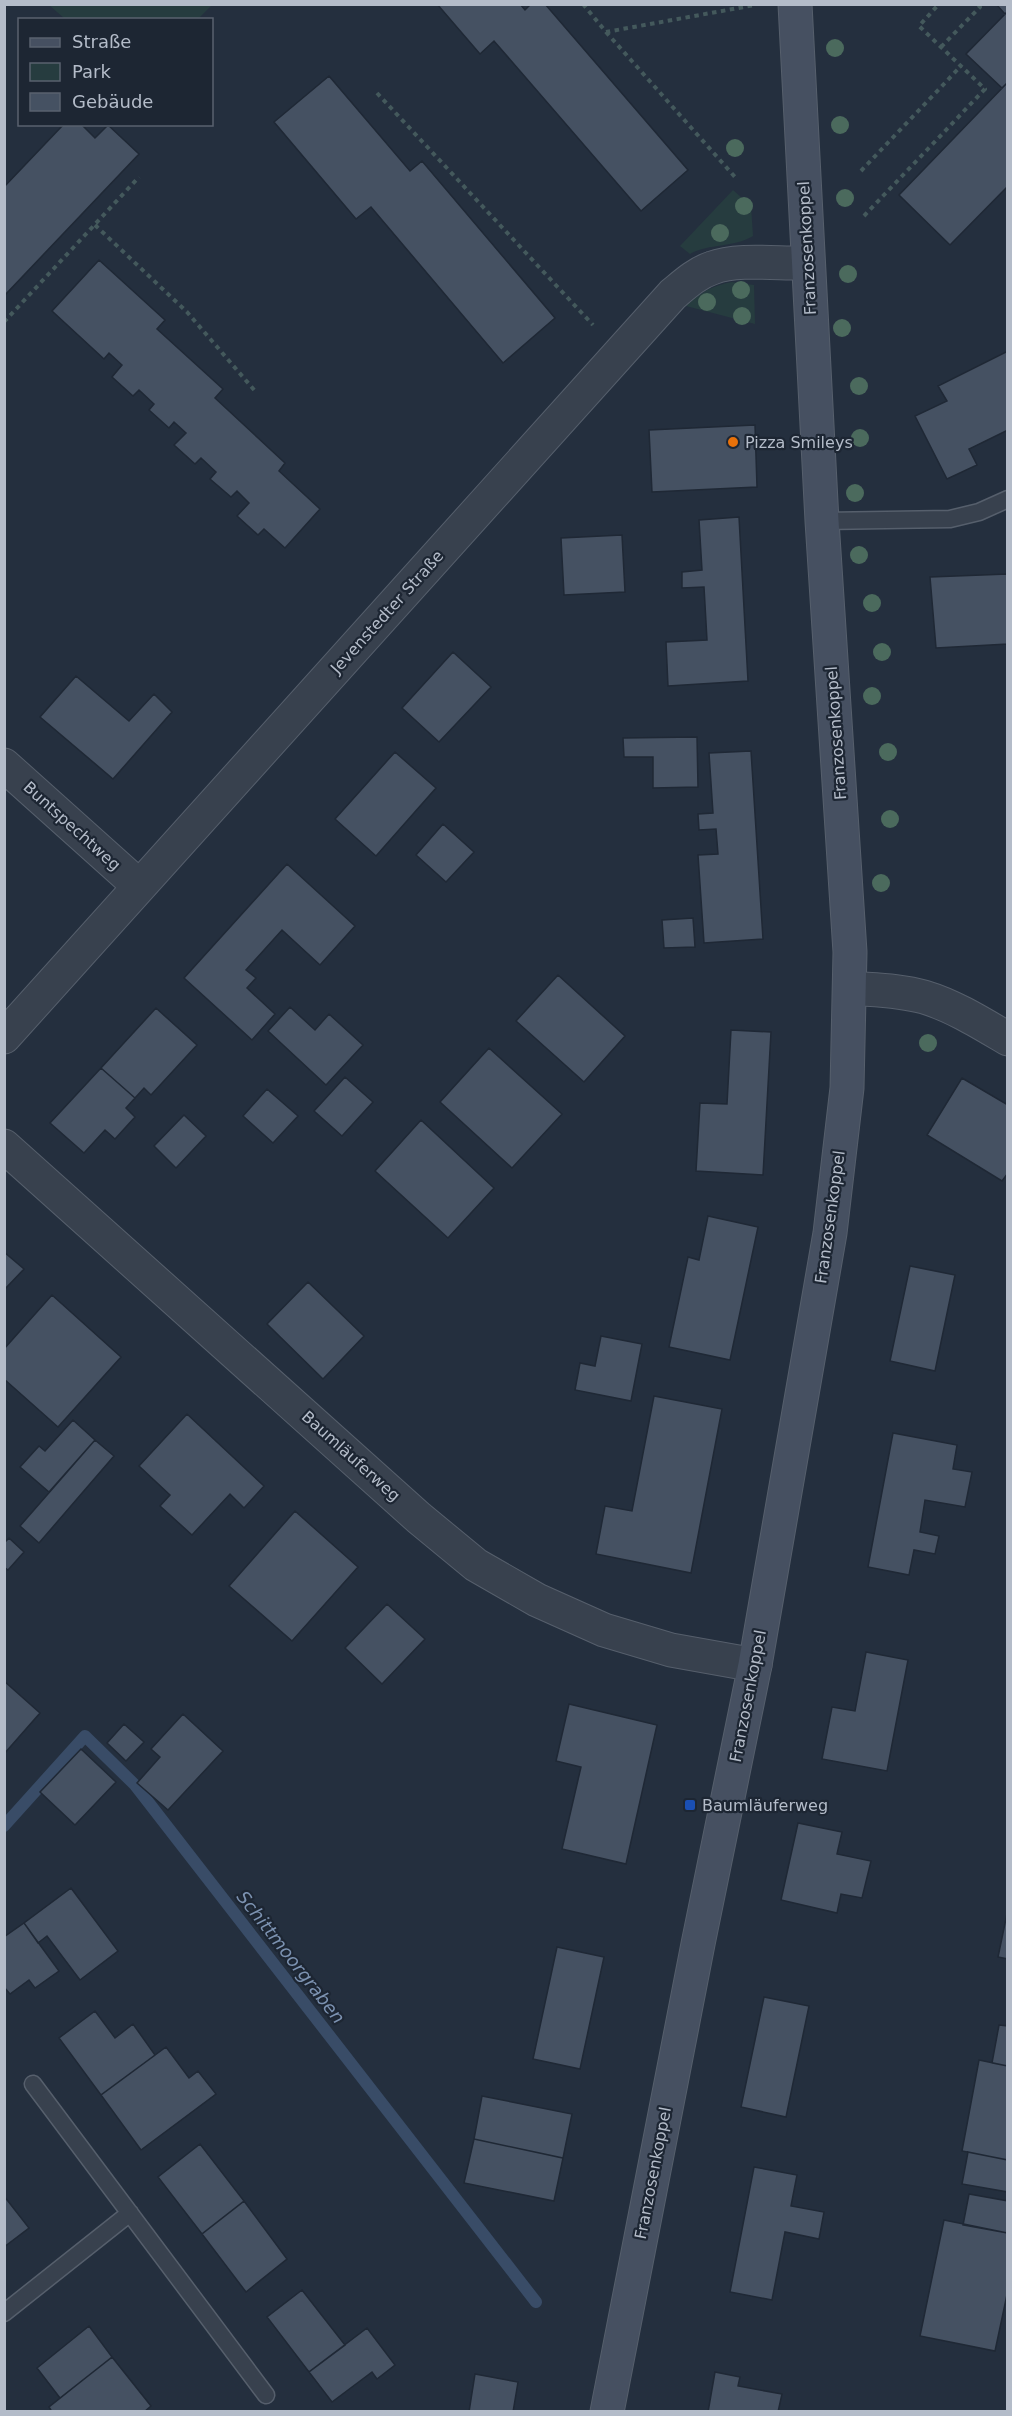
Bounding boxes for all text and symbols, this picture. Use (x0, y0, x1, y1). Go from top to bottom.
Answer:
legend (18, 18, 213, 126)
text: Straße (72, 31, 131, 52)
text: Park (72, 61, 111, 82)
text: Gebäude (72, 91, 153, 112)
street label: Franzosenkoppel (794, 181, 820, 315)
place label: Pizza Smileys (745, 433, 853, 452)
marker: Pizza Smileys (726, 435, 740, 449)
street label: Jevenstedter Straße (326, 547, 447, 678)
street label: Franzosenkoppel (822, 665, 850, 801)
street label: Buntspechtweg (20, 777, 124, 875)
street label: Franzosenkoppel (811, 1149, 849, 1285)
street label: Baumläuferweg (298, 1407, 404, 1505)
street label: Franzosenkoppel (726, 1628, 770, 1764)
place label: Baumläuferweg (702, 1796, 828, 1815)
marker: Baumläuferweg (683, 1798, 697, 1812)
water label: Schittmoorgraben (233, 1886, 349, 2028)
street label: Franzosenkoppel (631, 2105, 675, 2241)

